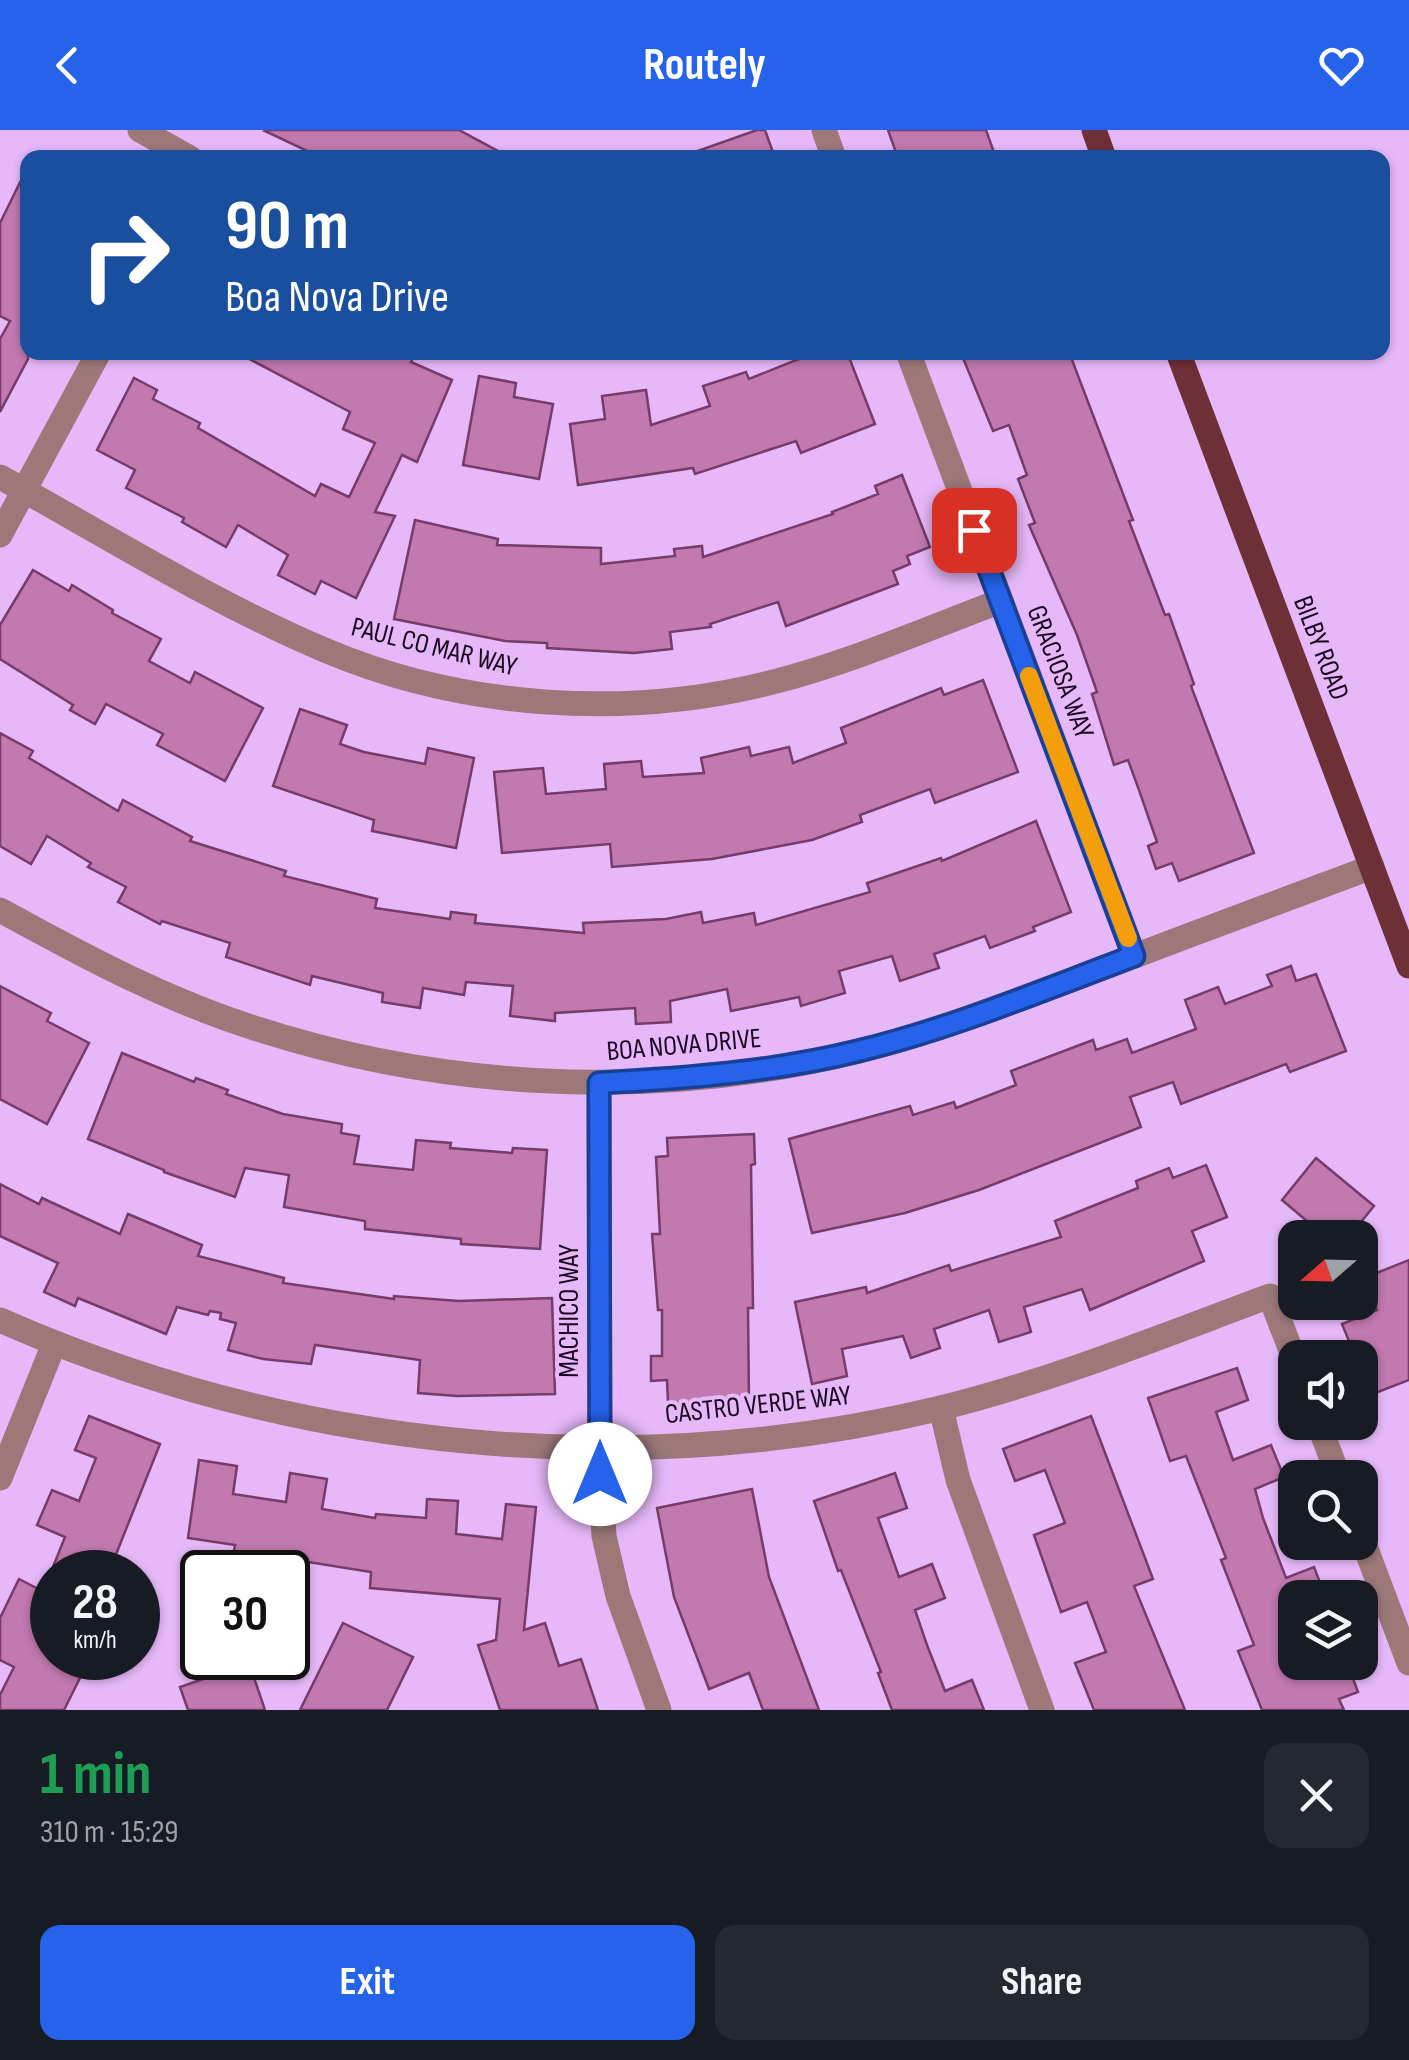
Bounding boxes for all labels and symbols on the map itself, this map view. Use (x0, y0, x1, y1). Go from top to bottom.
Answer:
pin (932, 488, 1017, 573)
street label: BILBY ROAD (1286, 591, 1356, 705)
street label: GRACIOSA WAY (1020, 601, 1101, 743)
street label: PAUL CO MAR WAY (348, 611, 520, 684)
street label: BOA NOVA DRIVE (605, 1022, 763, 1068)
north arrow (1278, 1220, 1378, 1320)
street label: MACHICO WAY (553, 1244, 586, 1378)
street label: CASTRO VERDE WAY (663, 1379, 853, 1431)
position arrow (548, 1422, 652, 1526)
speed limit sign: 30 (180, 1550, 310, 1680)

